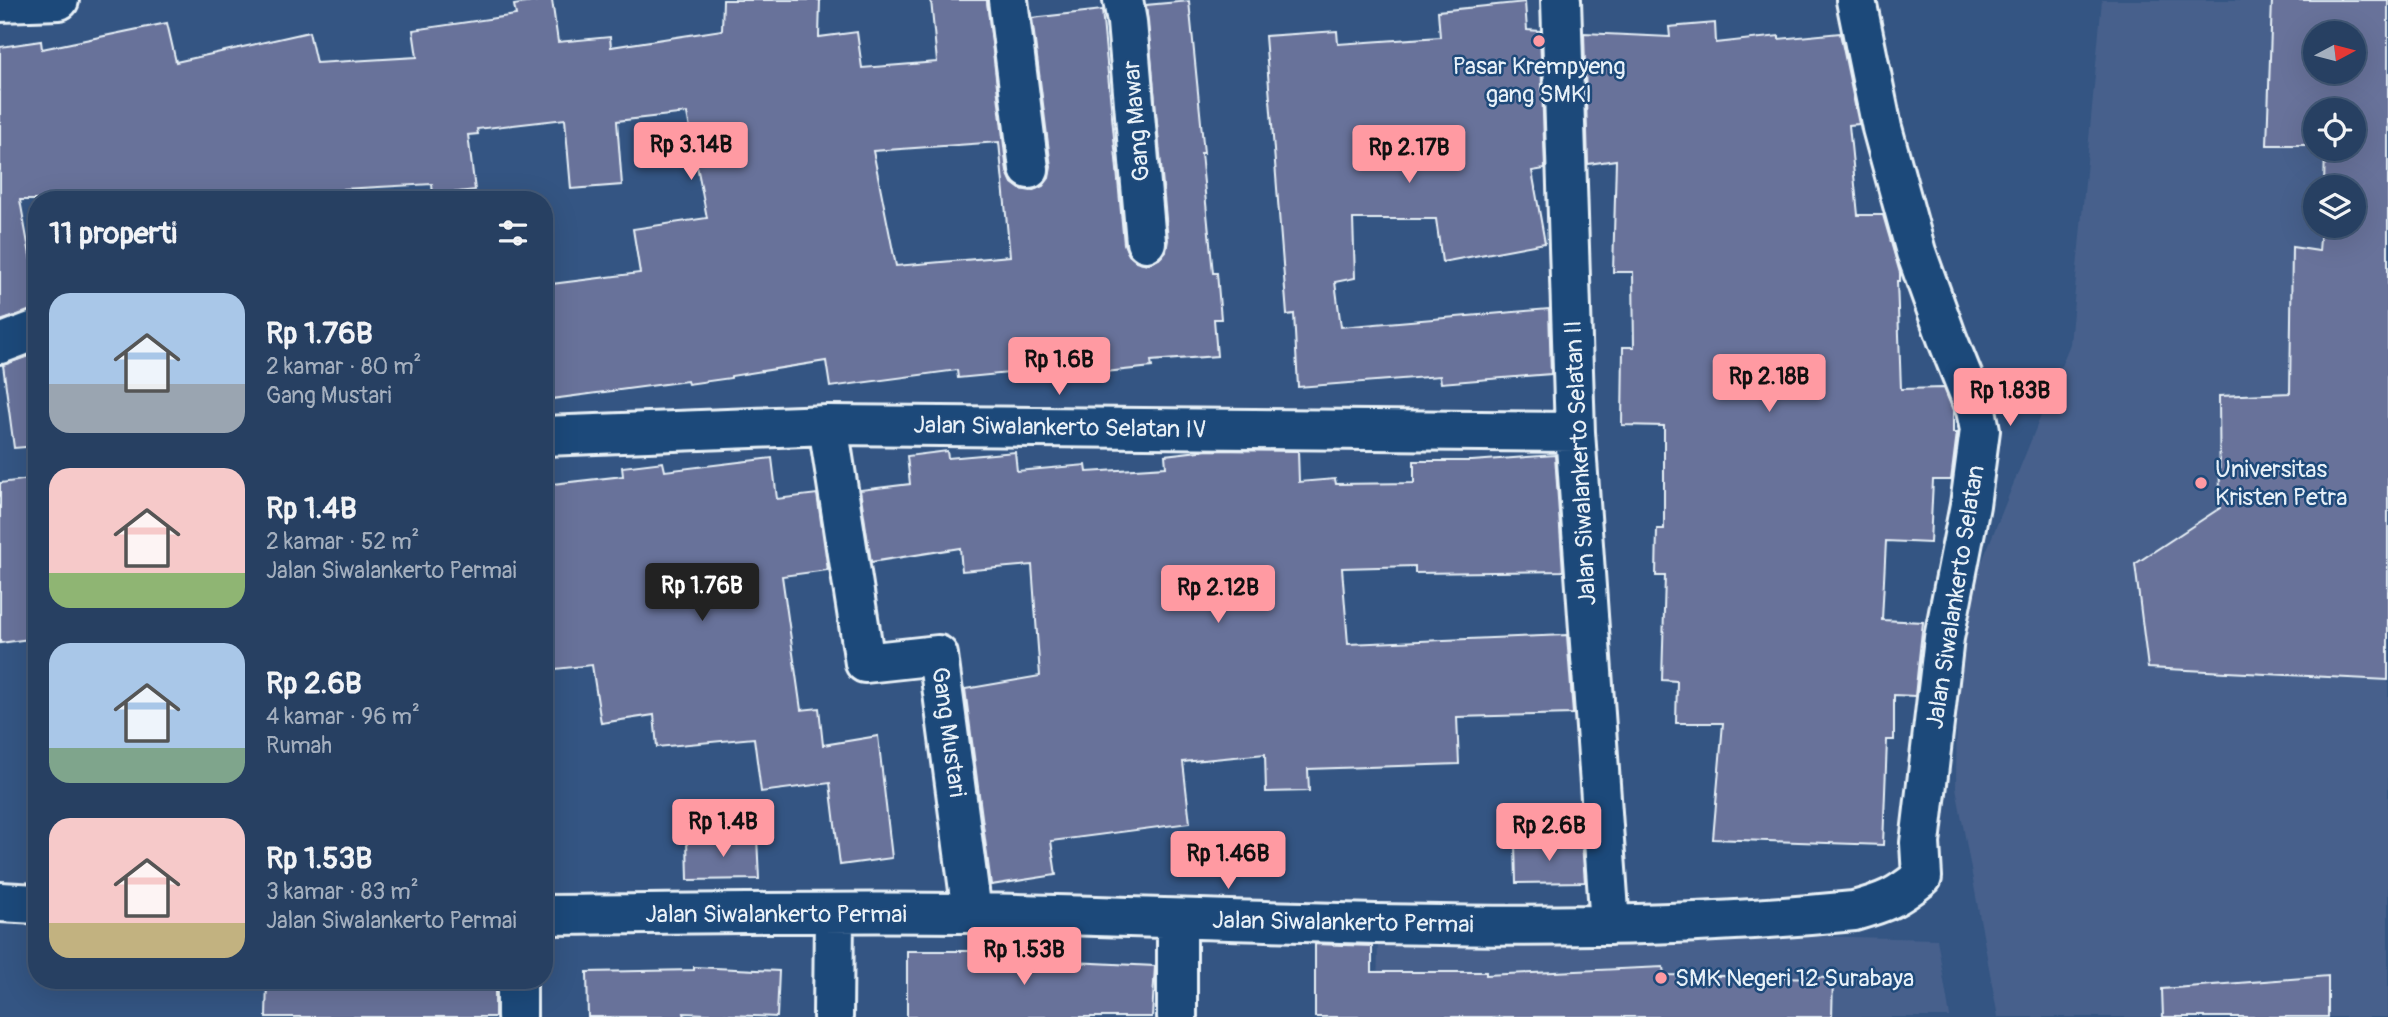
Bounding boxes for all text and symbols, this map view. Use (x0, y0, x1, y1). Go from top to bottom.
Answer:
north arrow (2303, 21, 2366, 84)
map controls (2303, 21, 2366, 238)
marker: Pasar Krempyeng gang SMKI (1531, 33, 1547, 49)
place label: Pasar Krempyeng gang SMKI (1453, 52, 1625, 109)
street label: Gang Mawar (1117, 59, 1156, 183)
button: locate (2303, 98, 2366, 161)
pin: Rp 3.14B (619, 122, 763, 182)
pin: Rp 2.17B (1337, 125, 1481, 185)
text: Rp 3.14B (650, 130, 732, 159)
text: Rp 2.17B (1368, 133, 1450, 162)
button: layers (2303, 175, 2366, 238)
icon: filters (494, 214, 532, 252)
text: 11 properti (49, 215, 177, 252)
text: Rp 1.76B (266, 315, 373, 352)
street label: Jalan Siwalankerto Selatan II (1559, 320, 1602, 606)
icon: home (105, 321, 189, 405)
pin: Rp 1.6B (994, 338, 1124, 397)
text: Rp 1.6B (1024, 345, 1094, 374)
text: 2 kamar · 80 m² (266, 352, 421, 381)
pin: Rp 2.18B (1697, 354, 1841, 414)
text: Rp 2.18B (1729, 362, 1809, 391)
pin: Rp 1.83B (1938, 368, 2082, 428)
text: Rp 1.83B (1970, 376, 2050, 405)
text: Gang Mustari (266, 381, 392, 410)
street label: Jalan Siwalankerto Selatan IV (913, 410, 1207, 445)
place label: Universitas Kristen Petra (2215, 455, 2347, 512)
street label: Jalan Siwalankerto Selatan (1920, 463, 1991, 731)
marker: Universitas Kristen Petra (2193, 475, 2209, 491)
text: Rp 1.4B (266, 490, 357, 527)
icon: home (105, 496, 189, 580)
text: 2 kamar · 52 m² (266, 527, 419, 556)
text: Jalan Siwalankerto Permai (266, 556, 517, 585)
pin: Rp 1.76B (630, 564, 774, 623)
pin: Rp 2.12B (1146, 566, 1290, 625)
text: Rp 1.76B (661, 571, 743, 600)
text: Rp 2.12B (1177, 573, 1259, 602)
text: Rp 2.6B (266, 665, 362, 702)
street label: Gang Mustari (925, 665, 972, 799)
icon: home (105, 671, 189, 755)
text: 4 kamar · 96 m² (266, 702, 420, 731)
text: Rumah (266, 731, 332, 760)
pin: Rp 1.4B (658, 800, 788, 859)
pin: Rp 2.6B (1484, 804, 1614, 863)
text: Rp 1.4B (688, 807, 758, 836)
text: Rp 2.6B (1512, 811, 1586, 840)
pin: Rp 1.46B (1156, 832, 1300, 891)
text: Rp 1.46B (1187, 839, 1269, 868)
text: Rp 1.53B (266, 840, 372, 877)
icon: home (105, 846, 189, 930)
text: 3 kamar · 83 m² (266, 877, 419, 906)
street label: Jalan Siwalankerto Permai (645, 900, 907, 929)
text: Jalan Siwalankerto Permai (266, 906, 517, 935)
street label: Jalan Siwalankerto Permai (1212, 906, 1474, 939)
pin: Rp 1.53B (952, 928, 1096, 987)
text: Rp 1.53B (983, 935, 1065, 964)
place label: SMK Negeri 12 Surabaya (1675, 964, 1914, 993)
marker: SMK Negeri 12 Surabaya (1653, 970, 1669, 986)

